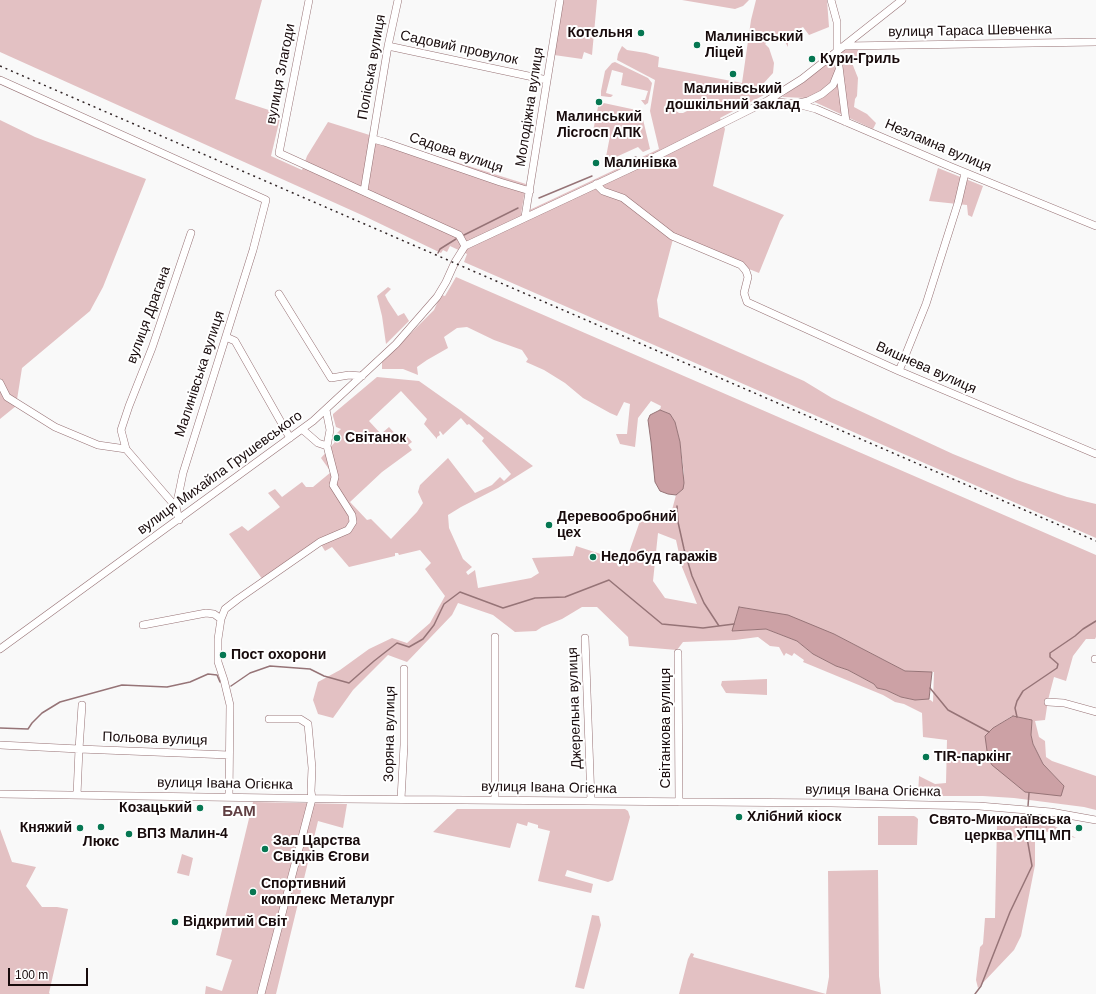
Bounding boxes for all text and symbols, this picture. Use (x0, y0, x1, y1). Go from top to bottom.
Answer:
street label: Поліська вулиця (354, 13, 390, 121)
street label: вулиця Тараса Шевченка (888, 21, 1052, 41)
street label: вулиця Злагоди (263, 22, 299, 126)
place label: Котельня (567, 25, 633, 41)
street label: Садовий провулок (398, 27, 520, 69)
marker: Котельня (636, 28, 646, 38)
place label: Малинівський Ліцей (705, 29, 803, 62)
marker: Малинівський Ліцей (692, 40, 702, 50)
street label: Молодіжна вулиця (512, 46, 548, 168)
place label: Кури-Гриль (820, 51, 900, 67)
marker: Кури-Гриль (807, 54, 817, 64)
marker: Малинівський дошкільний заклад (728, 69, 738, 79)
place label: Малинівський дошкільний заклад (666, 81, 800, 114)
marker: Малинський Лісгосп АПК (594, 97, 604, 107)
place label: Малинський Лісгосп АПК (556, 109, 642, 142)
street label: Незламна вулиця (882, 116, 994, 176)
street label: Садова вулиця (407, 129, 505, 177)
place label: Малинівка (604, 155, 677, 171)
marker: Малинівка (591, 158, 601, 168)
street label: вулиця Драгана (124, 264, 174, 366)
street label: Малинівська вулиця (172, 309, 228, 439)
street label: Вишнева вулиця (873, 338, 979, 398)
street label: вулиця Михайла Грушевського (134, 408, 306, 538)
place label: Світанок (345, 430, 406, 446)
marker: Світанок (332, 433, 342, 443)
place label: Деревообробний цех (557, 509, 677, 542)
marker: Деревообробний цех (544, 520, 554, 530)
place label: Недобуд гаражів (601, 549, 717, 565)
marker: Недобуд гаражів (588, 552, 598, 562)
place label: Пост охорони (231, 647, 326, 663)
street label: Джерельна вулиця (564, 647, 586, 769)
marker: Пост охорони (218, 650, 228, 660)
street label: Світанкова вулиця (658, 668, 674, 788)
street label: Зоряна вулиця (381, 686, 399, 782)
street label: Польова вулиця (102, 729, 208, 749)
place label: TIR-паркінг (934, 749, 1011, 765)
marker: TIR-паркінг (921, 752, 931, 762)
street label: вулиця Івана Огієнка (157, 774, 293, 794)
street label: вулиця Івана Огієнка (481, 778, 617, 798)
street label: вулиця Івана Огієнка (805, 781, 941, 801)
place label: Козацький (119, 800, 192, 816)
marker: Козацький (195, 803, 205, 813)
district label: БАМ (222, 803, 256, 821)
place label: Хлібний кіоск (747, 809, 841, 825)
marker: Хлібний кіоск (734, 812, 744, 822)
place label: Свято-Миколаївська церква УПЦ МП (929, 812, 1071, 844)
place label: Княжий (20, 820, 72, 836)
marker: Люкс (96, 822, 106, 832)
marker: Княжий (75, 823, 85, 833)
marker: Свято-Миколаївська церква УПЦ МП (1074, 823, 1084, 833)
place label: ВПЗ Малин-4 (137, 826, 228, 842)
marker: ВПЗ Малин-4 (124, 829, 134, 839)
place label: Зал Царства Свідків Єгови (273, 833, 369, 866)
place label: Люкс (83, 834, 119, 850)
marker: Зал Царства Свідків Єгови (260, 844, 270, 854)
place label: Спортивний комплекс Металург (261, 876, 395, 908)
marker: Спортивний комплекс Металург (248, 887, 258, 897)
place label: Відкритий Світ (183, 914, 287, 930)
marker: Відкритий Світ (170, 917, 180, 927)
scale bar (10, 960, 90, 986)
text: 100 m (15, 968, 48, 982)

